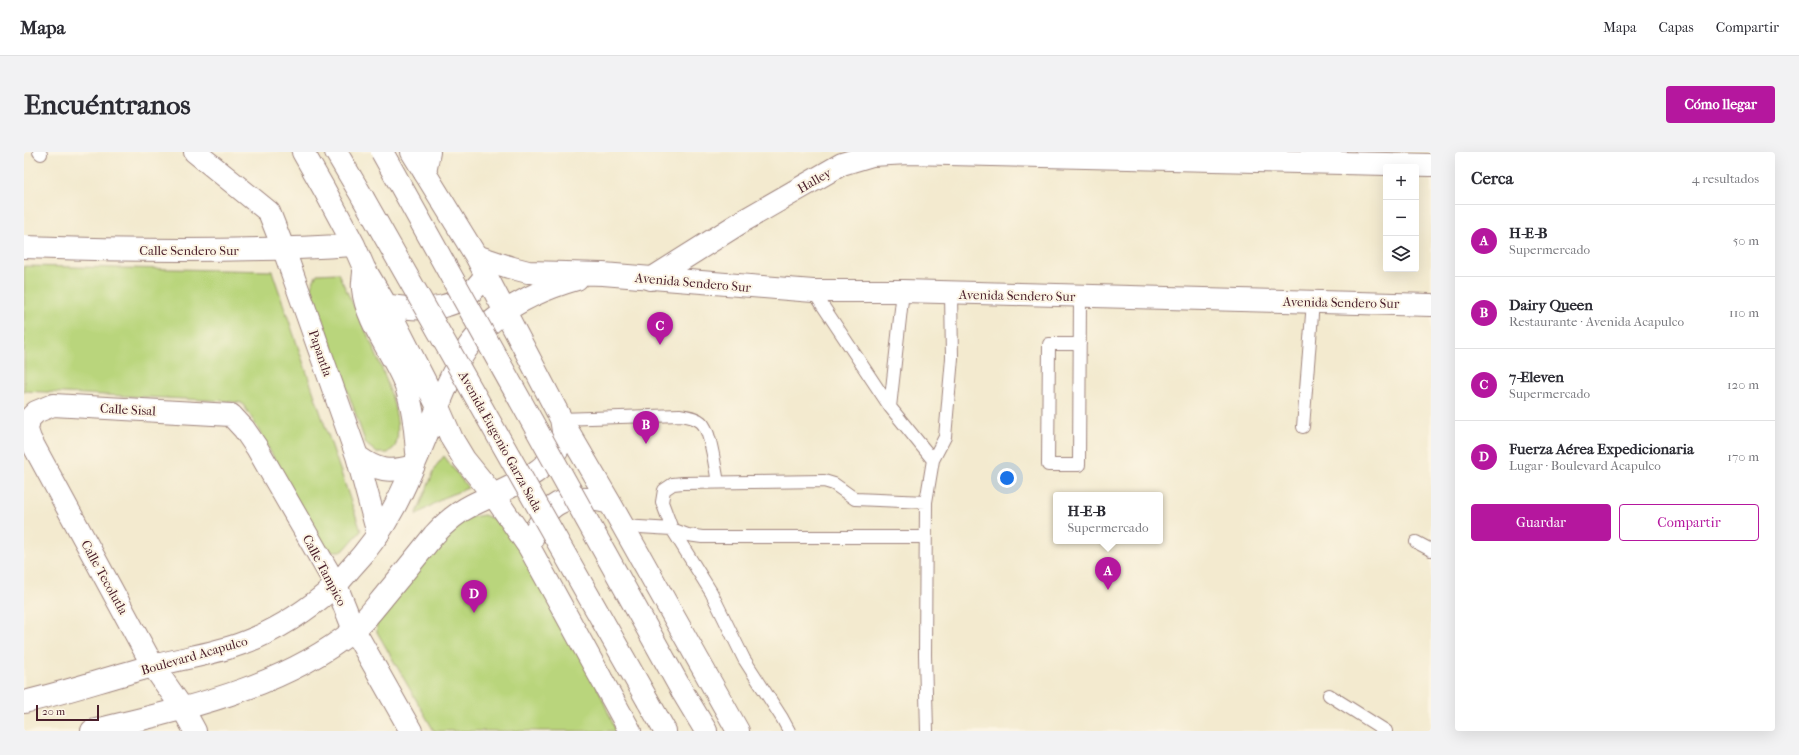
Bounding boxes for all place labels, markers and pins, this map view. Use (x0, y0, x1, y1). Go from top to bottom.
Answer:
pin: C (647, 312, 673, 345)
pin: B (633, 411, 659, 444)
pin: A (1095, 557, 1121, 590)
pin: D (461, 580, 487, 613)

